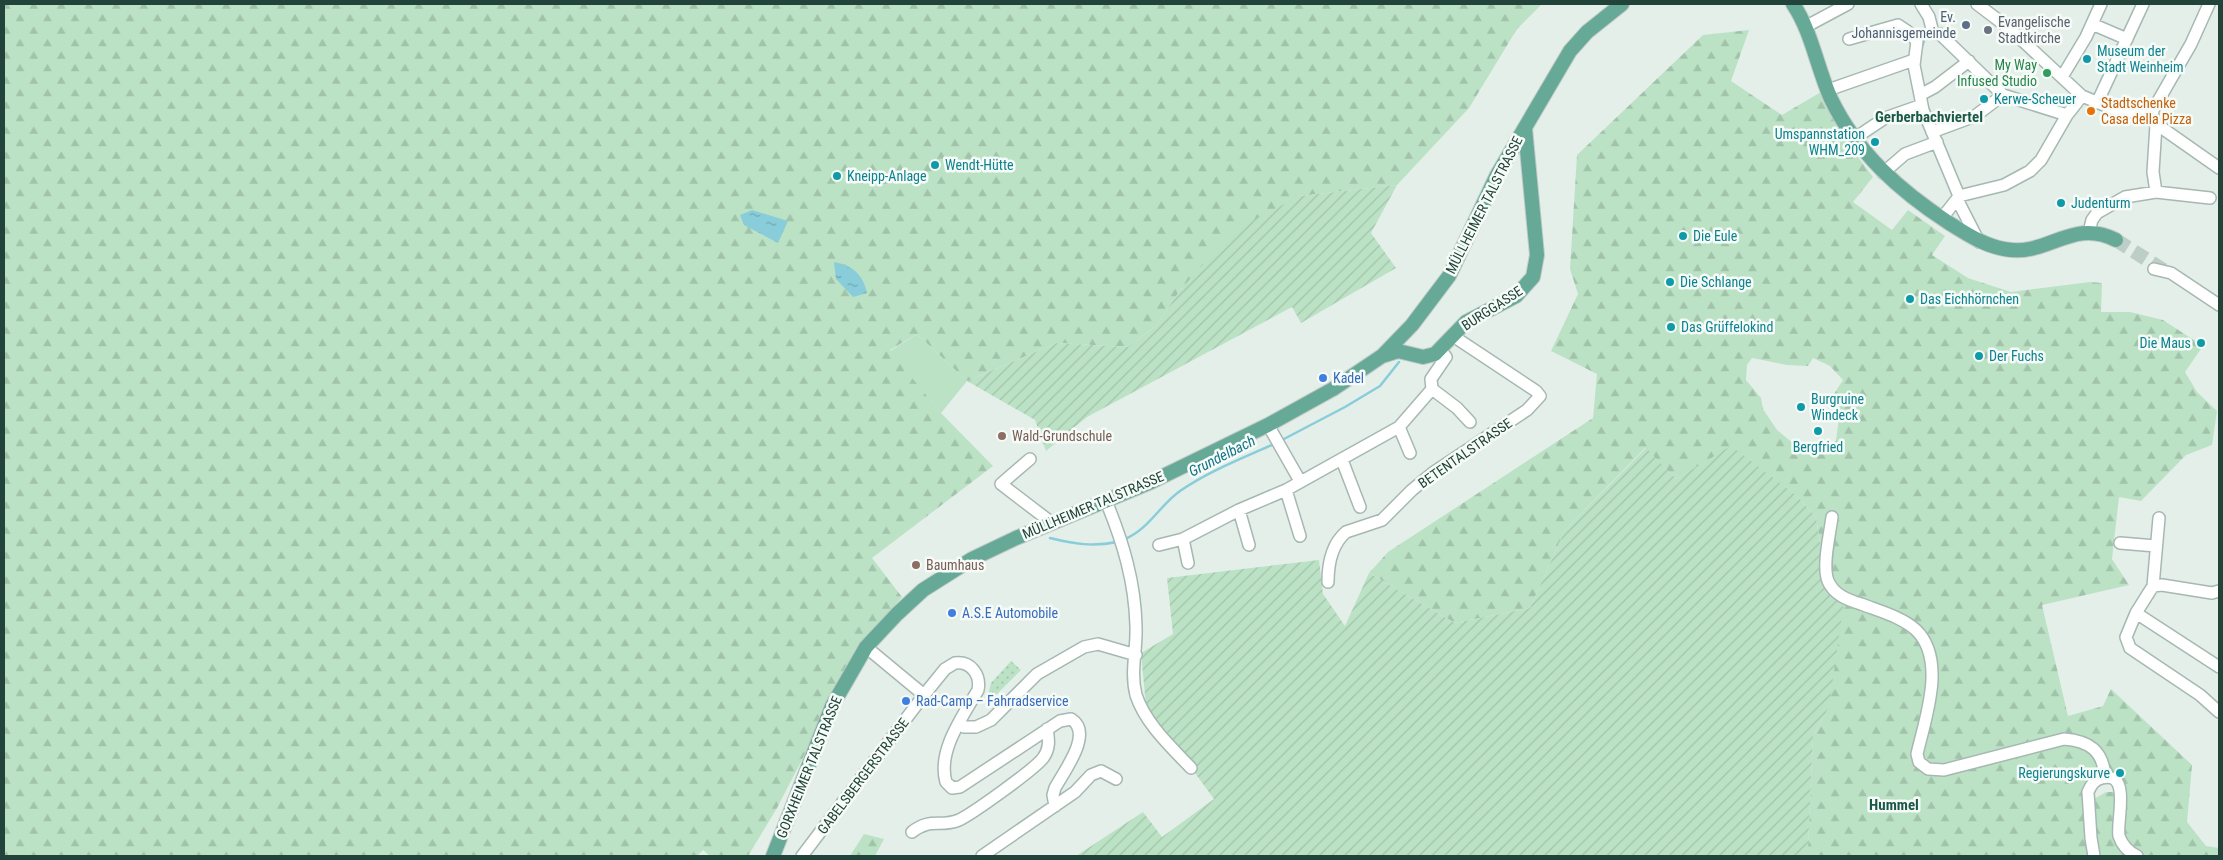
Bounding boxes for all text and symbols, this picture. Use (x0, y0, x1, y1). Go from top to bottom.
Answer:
place label: Ev. Johannisgemeinde (1852, 9, 1956, 41)
place label: Evangelische Stadtkirche (1998, 14, 2071, 46)
marker: Ev. Johannisgemeinde (1960, 19, 1972, 31)
marker: Evangelische Stadtkirche (1982, 24, 1994, 36)
place label: Museum der Stadt Weinheim (2097, 43, 2184, 75)
marker: Museum der Stadt Weinheim (2081, 53, 2093, 65)
place label: My Way Infused Studio (1957, 57, 2037, 89)
marker: My Way Infused Studio (2041, 67, 2053, 79)
place label: Kerwe-Scheuer (1994, 91, 2076, 107)
marker: Kerwe-Scheuer (1978, 93, 1990, 105)
place label: Stadtschenke Casa della Pizza (2101, 95, 2192, 127)
marker: Stadtschenke Casa della Pizza (2085, 105, 2097, 117)
district label: Gerberbachviertel (1875, 108, 1983, 126)
place label: Umspannstation WHM_209 (1775, 126, 1865, 158)
street label: MÜLLHEIMER TALSTRASSE (1442, 134, 1526, 276)
marker: Umspannstation WHM_209 (1869, 136, 1881, 148)
place label: Wendt-Hütte (945, 157, 1014, 173)
marker: Wendt-Hütte (929, 159, 941, 171)
place label: Kneipp-Anlage (847, 168, 927, 184)
marker: Kneipp-Anlage (831, 170, 843, 182)
place label: Judenturm (2071, 195, 2131, 211)
marker: Judenturm (2055, 197, 2067, 209)
place label: Die Eule (1693, 228, 1738, 244)
marker: Die Eule (1677, 230, 1689, 242)
place label: Die Schlange (1680, 274, 1752, 290)
marker: Die Schlange (1664, 276, 1676, 288)
street label: BURGGASSE (1459, 282, 1525, 334)
place label: Das Eichhörnchen (1920, 291, 2019, 307)
marker: Das Eichhörnchen (1904, 293, 1916, 305)
place label: Das Grüffelokind (1681, 319, 1773, 335)
marker: Das Grüffelokind (1665, 321, 1677, 333)
place label: Die Maus (2140, 335, 2191, 351)
marker: Die Maus (2195, 337, 2207, 349)
place label: Der Fuchs (1989, 348, 2044, 364)
marker: Der Fuchs (1973, 350, 1985, 362)
place label: Kadel (1333, 370, 1364, 386)
marker: Kadel (1317, 372, 1329, 384)
place label: Burgruine Windeck (1811, 391, 1864, 423)
marker: Burgruine Windeck (1795, 401, 1807, 413)
street label: BETENTALSTRASSE (1415, 415, 1515, 491)
marker: Bergfried (1812, 425, 1824, 437)
place label: Wald-Grundschule (1012, 428, 1112, 444)
marker: Wald-Grundschule (996, 430, 1008, 442)
water label: Grundelbach (1186, 432, 1258, 480)
place label: Bergfried (1793, 439, 1843, 455)
street label: MÜLLHEIMER TALSTRASSE (1020, 468, 1166, 542)
place label: Baumhaus (926, 557, 984, 573)
marker: Baumhaus (910, 559, 922, 571)
place label: A.S.E Automobile (962, 605, 1059, 621)
marker: A.S.E Automobile (946, 607, 958, 619)
place label: Rad-Camp – Fahrradservice (916, 693, 1069, 709)
street label: GORXHEIMER TALSTRASSE (773, 694, 845, 840)
marker: Rad-Camp – Fahrradservice (900, 695, 912, 707)
street label: GABELSBERGERSTRASSE (814, 715, 912, 837)
place label: Regierungskurve (2018, 765, 2110, 781)
marker: Regierungskurve (2114, 767, 2126, 779)
district label: Hummel (1869, 796, 1919, 814)

